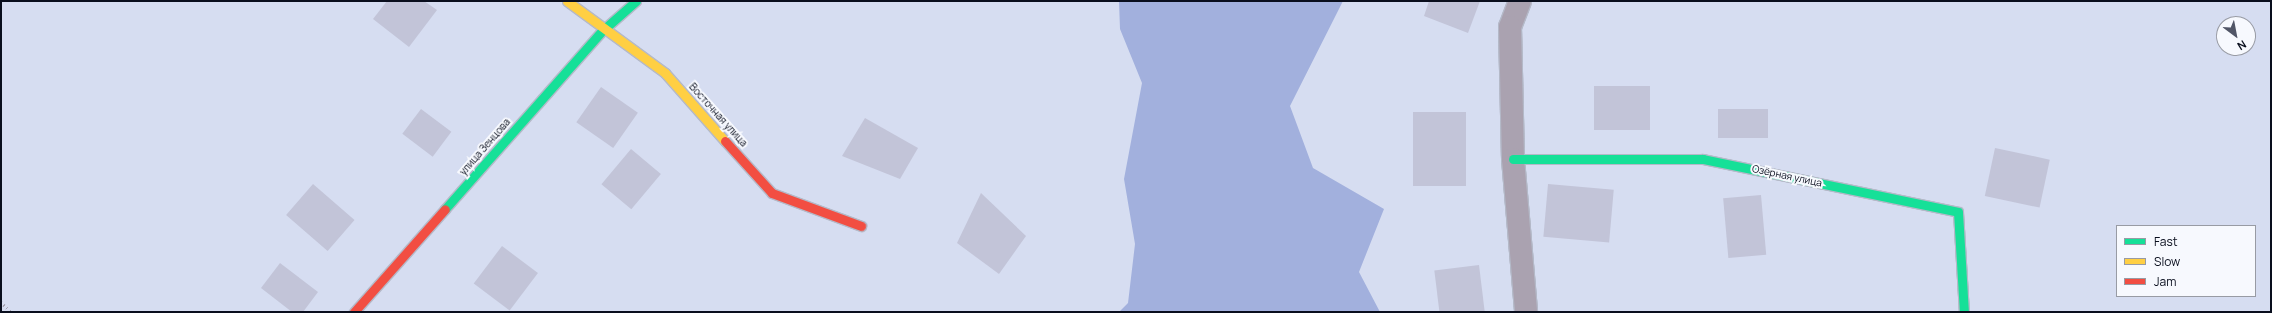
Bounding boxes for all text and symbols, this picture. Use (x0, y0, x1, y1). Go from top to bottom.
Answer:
north arrow (2216, 16, 2256, 56)
text: N (2235, 37, 2249, 54)
street label: Восточная улица (686, 81, 750, 149)
street label: улица Зенцова (457, 116, 513, 178)
street label: Озёрная улица (1751, 163, 1823, 189)
legend (2116, 225, 2256, 297)
text: Fast (2154, 233, 2178, 250)
text: Slow (2154, 253, 2180, 270)
text: Jam (2154, 273, 2176, 290)

